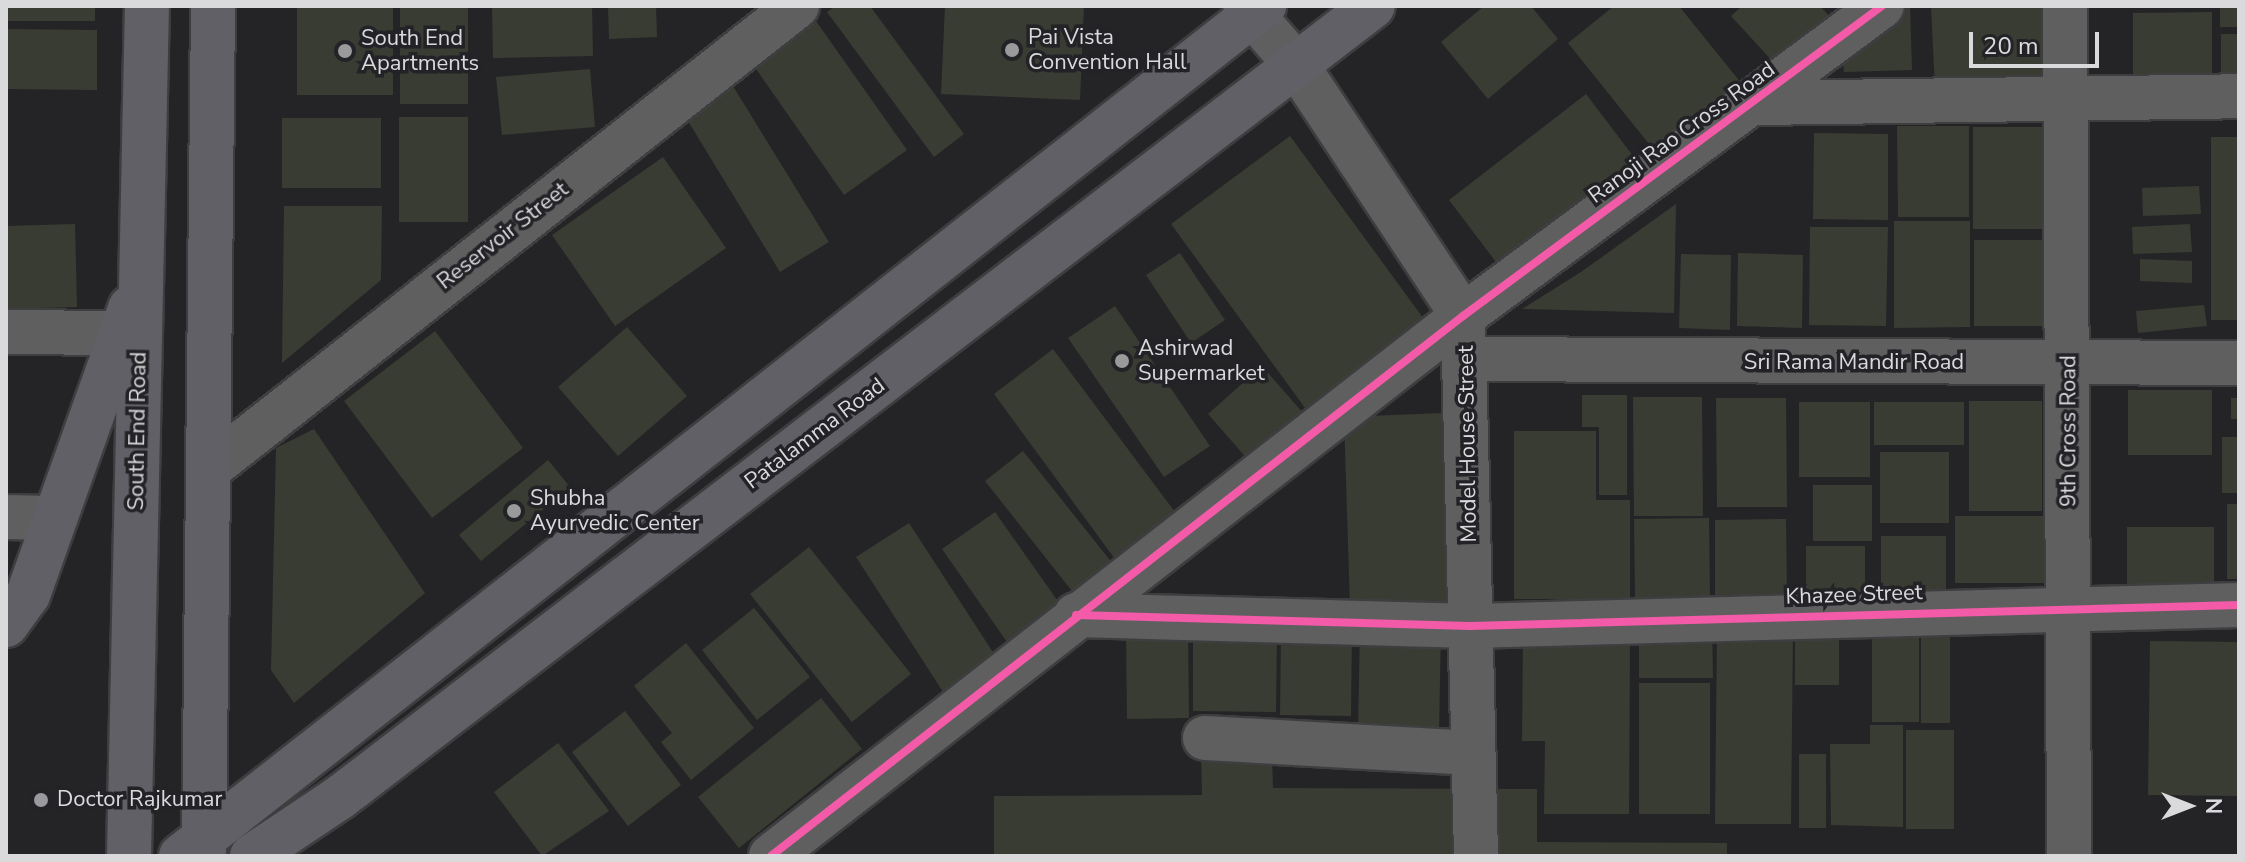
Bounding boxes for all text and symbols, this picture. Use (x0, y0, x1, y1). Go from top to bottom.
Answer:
scale bar (1973, 16, 2103, 66)
place label: Pai Vista Convention Hall (1028, 24, 1187, 76)
place label: South End Apartments (361, 25, 479, 76)
text: 20 m (1983, 30, 2039, 62)
marker: Pai Vista Convention Hall (1003, 41, 1021, 59)
marker: South End Apartments (336, 42, 354, 60)
street label: Ranoji Rao Cross Road (1584, 56, 1780, 210)
street label: Reservoir Street (432, 177, 574, 295)
place label: Ashirwad Supermarket (1138, 335, 1265, 386)
street label: Model House Street (1453, 345, 1483, 543)
street label: Sri Rama Mandir Road (1744, 350, 1964, 376)
street label: South End Road (123, 351, 153, 511)
marker: Ashirwad Supermarket (1113, 352, 1131, 370)
street label: 9th Cross Road (2056, 355, 2082, 507)
street label: Patalamma Road (740, 373, 890, 495)
place label: Shubha Ayurvedic Center (530, 485, 700, 536)
marker: Shubha Ayurvedic Center (505, 502, 523, 520)
street label: Khazee Street (1785, 579, 1923, 611)
north arrow (2149, 766, 2229, 846)
place label: Doctor Rajkumar (57, 787, 222, 813)
marker: Doctor Rajkumar (32, 791, 50, 809)
text: N (2198, 798, 2228, 814)

